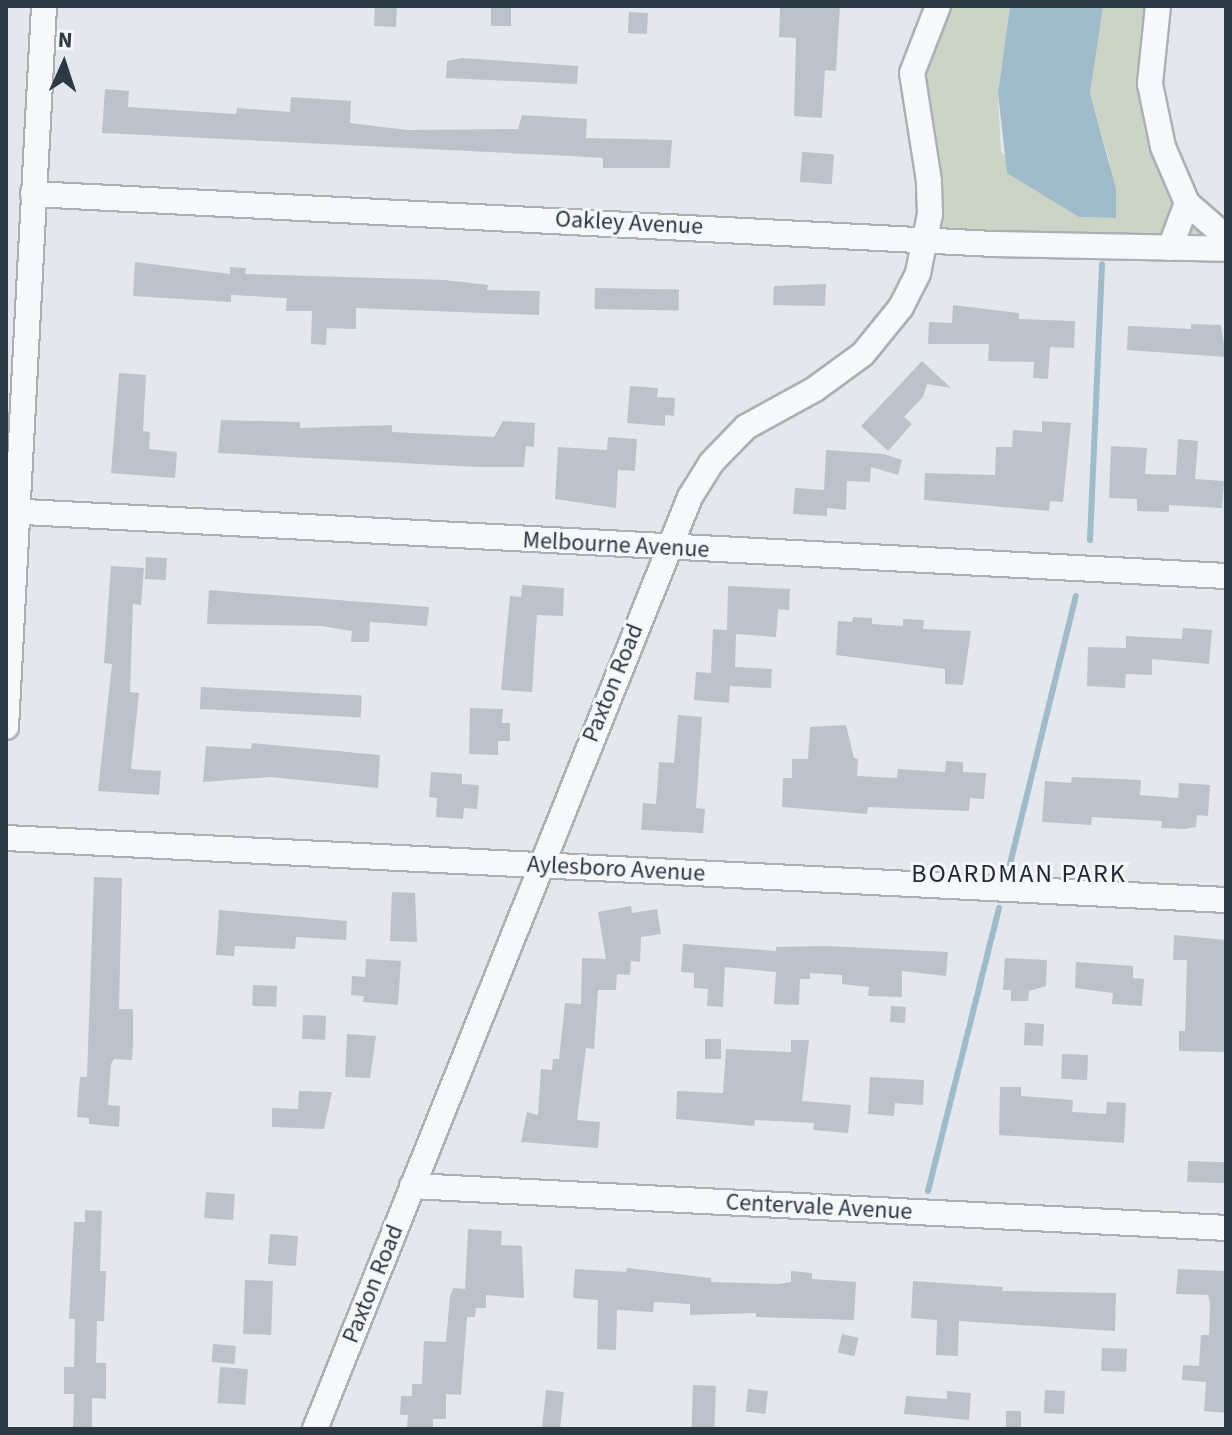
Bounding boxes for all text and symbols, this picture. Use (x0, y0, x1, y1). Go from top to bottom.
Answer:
north arrow (24, 24, 104, 104)
text: N (57, 24, 73, 56)
street label: Oakley Avenue (554, 205, 704, 241)
street label: Melbourne Avenue (522, 526, 710, 564)
street label: Paxton Road (576, 620, 650, 746)
street label: Aylesboro Avenue (526, 850, 706, 888)
district label: BOARDMAN PARK (911, 858, 1127, 890)
street label: Centervale Avenue (725, 1188, 913, 1226)
street label: Paxton Road (336, 1221, 410, 1347)

